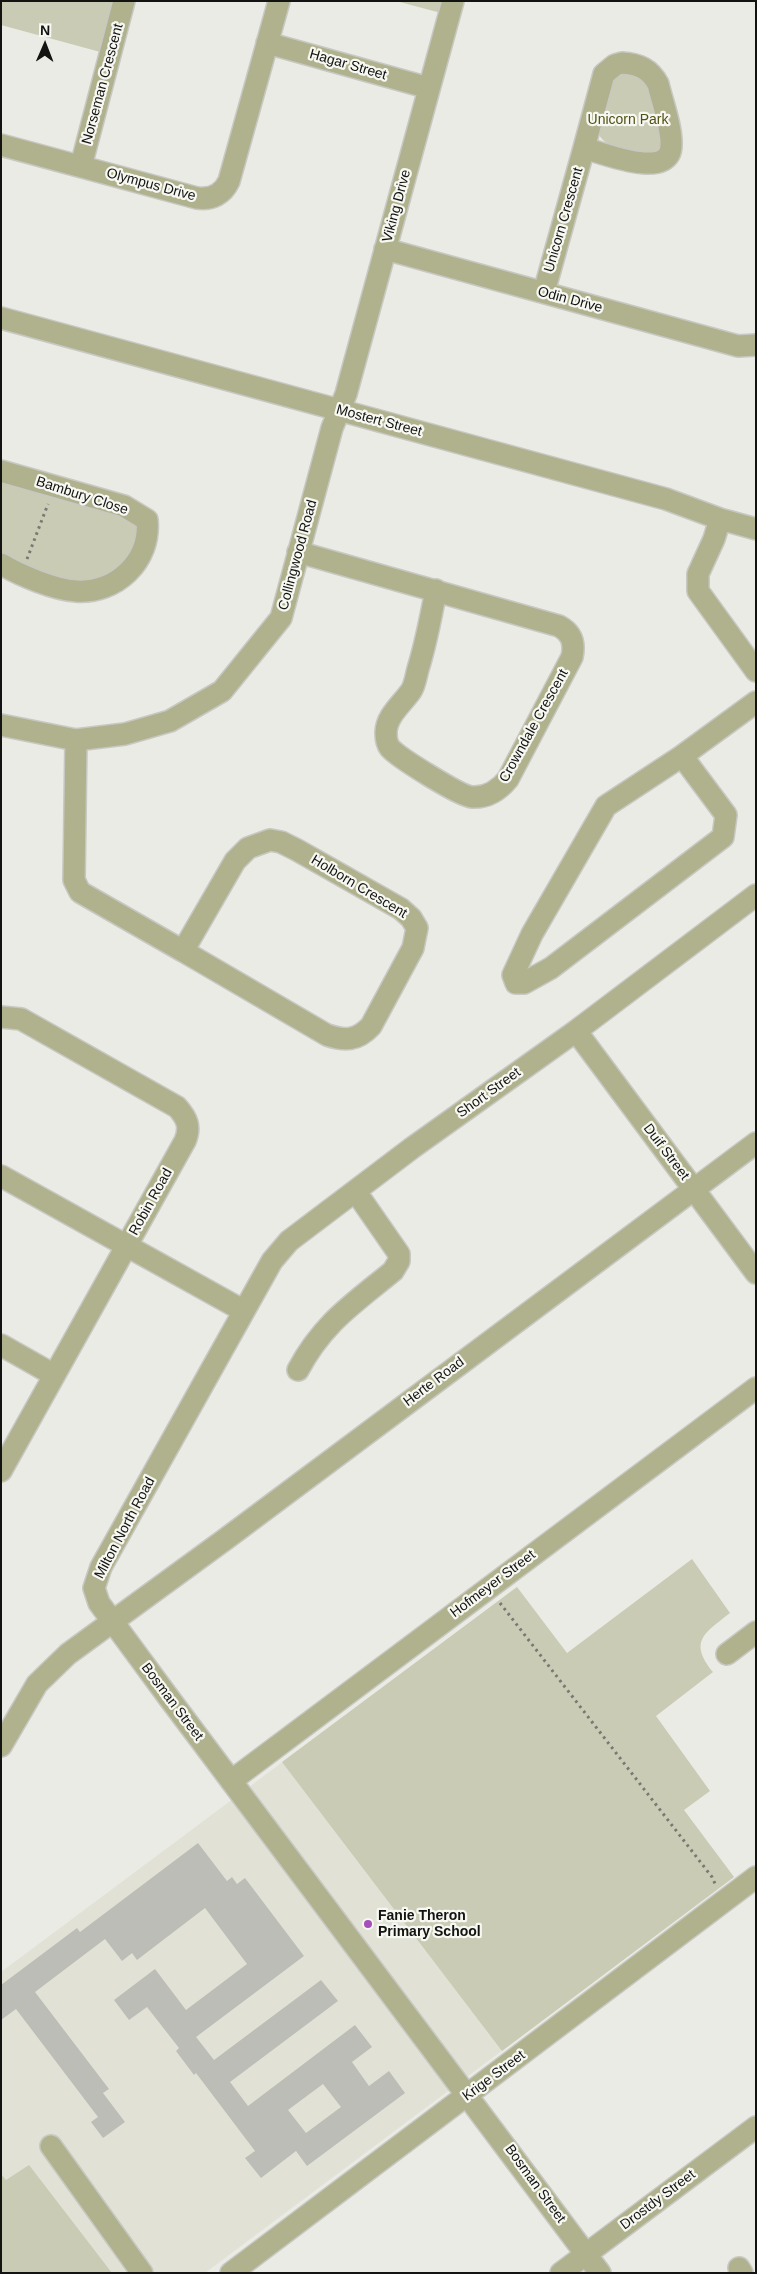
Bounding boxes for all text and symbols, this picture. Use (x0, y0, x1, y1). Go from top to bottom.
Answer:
north arrow (20, 20, 70, 70)
text: N (40, 22, 50, 38)
street label: Norseman Crescent (79, 22, 127, 146)
street label: Hagar Street (308, 46, 388, 84)
park label: Unicorn Park (588, 112, 668, 128)
street label: Olympus Drive (104, 165, 198, 205)
street label: Unicorn Crescent (541, 166, 587, 274)
street label: Viking Drive (379, 168, 415, 244)
street label: Odin Drive (536, 283, 604, 317)
street label: Mostert Street (334, 402, 424, 440)
street label: Bambury Close (34, 473, 130, 519)
street label: Collingwood Road (275, 498, 321, 612)
street label: Crowndale Crescent (496, 666, 572, 786)
street label: Holborn Crescent (308, 852, 410, 922)
street label: Short Street (454, 1064, 524, 1122)
street label: Duif Street (639, 1121, 693, 1183)
street label: Robin Road (126, 1166, 176, 1238)
street label: Herte Road (400, 1354, 468, 1410)
street label: Milton North Road (91, 1474, 159, 1582)
street label: Hofmeyer Street (447, 1547, 539, 1621)
street label: Bosman Street (137, 1660, 207, 1744)
place label: Fanie Theron Primary School (378, 1908, 481, 1940)
marker: Fanie Theron Primary School (362, 1918, 374, 1930)
street label: Krige Street (459, 2047, 529, 2105)
street label: Bosman Street (501, 2142, 569, 2226)
street label: Drostdy Street (617, 2166, 699, 2234)

